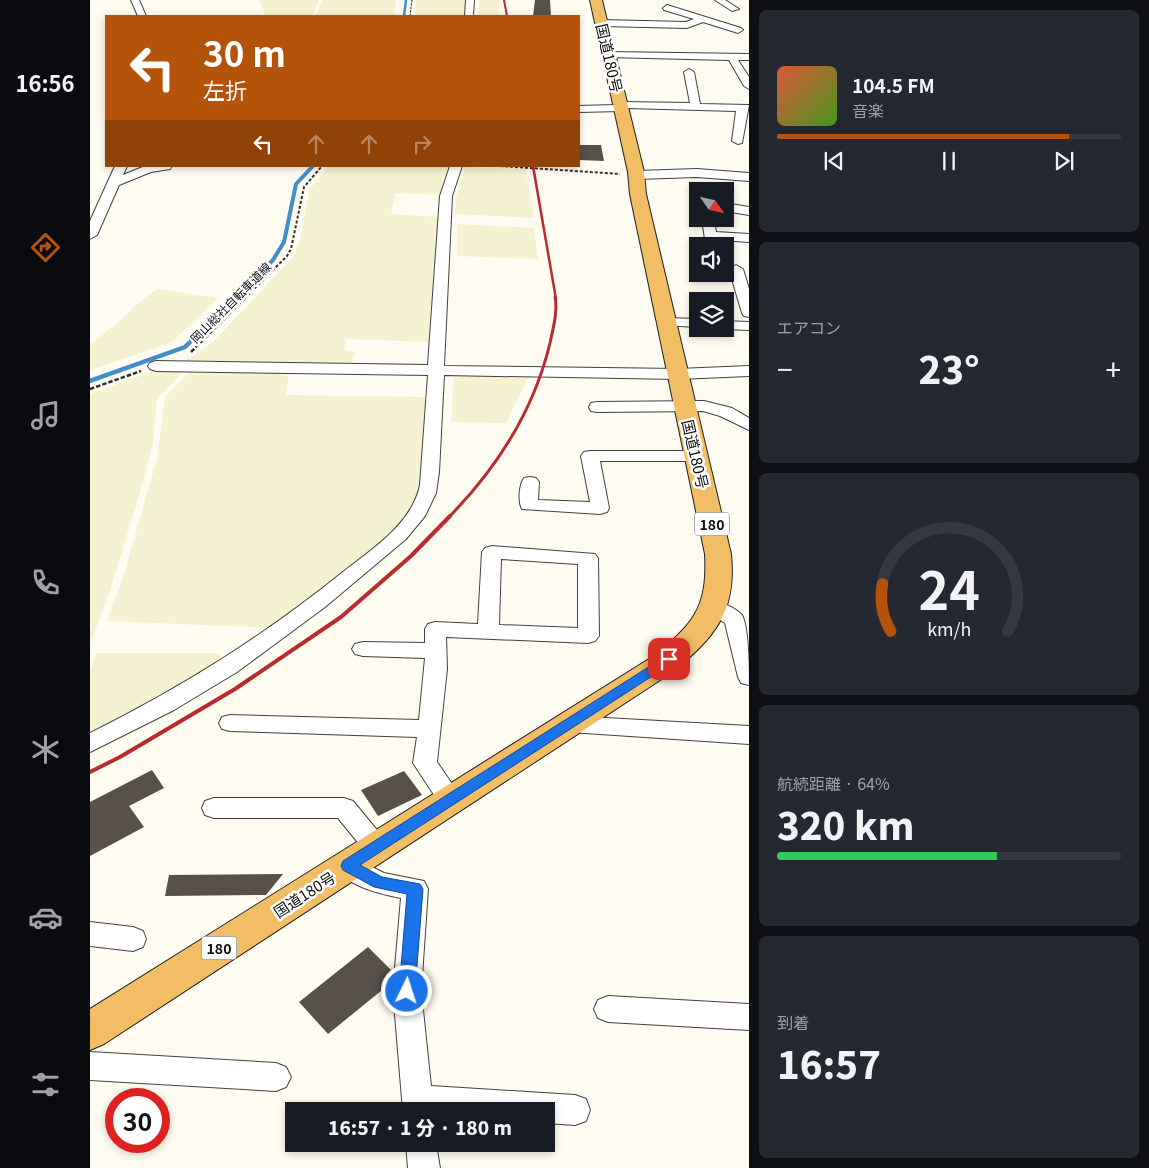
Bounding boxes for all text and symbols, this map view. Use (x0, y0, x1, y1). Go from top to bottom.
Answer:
street label: 国道180号 (592, 22, 628, 94)
text: 30 m (203, 26, 286, 77)
icon: left (120, 35, 185, 100)
text: 16:56 (15, 66, 75, 98)
text: 104.5 FM (852, 71, 935, 98)
text: 左折 (203, 73, 247, 105)
text: 音楽 (852, 98, 884, 122)
icon: left (249, 130, 277, 158)
icon: ahead (302, 130, 330, 158)
icon: ahead (355, 130, 383, 158)
icon: right (408, 130, 436, 158)
icon: previous (820, 147, 848, 175)
icon: pause (935, 147, 963, 175)
icon: next (1050, 147, 1078, 175)
north arrow (689, 182, 734, 228)
map controls (689, 182, 734, 337)
icon: directions (28, 230, 63, 265)
button: sound (689, 237, 734, 282)
street label: 岡山総社自転車道線 (186, 258, 274, 346)
button: layers (689, 292, 734, 337)
text: エアコン (777, 315, 841, 339)
text: 23° (918, 340, 980, 395)
text: − (777, 348, 793, 388)
text: + (1105, 348, 1121, 388)
icon: music (28, 398, 63, 433)
street label: 国道180号 (678, 418, 714, 490)
road number: 180 (694, 512, 730, 536)
text: 24 (918, 550, 980, 625)
icon: phone (28, 565, 63, 600)
text: km/h (927, 615, 971, 641)
pin (648, 638, 690, 680)
icon: arrive (655, 645, 683, 673)
icon: climate (28, 732, 63, 767)
text: 航続距離 · 64% (777, 771, 890, 795)
text: 320 km (777, 796, 915, 851)
street label: 国道180号 (269, 866, 339, 922)
icon: car (28, 900, 63, 935)
road number: 180 (202, 936, 236, 960)
position arrow (380, 964, 432, 1016)
text: 到着 (777, 1010, 809, 1034)
text: 16:57 (777, 1035, 881, 1090)
icon: filters (28, 1067, 63, 1102)
speed limit sign: 30 (105, 1088, 170, 1153)
text: 16:57 · 1 分 · 180 m (328, 1113, 512, 1140)

